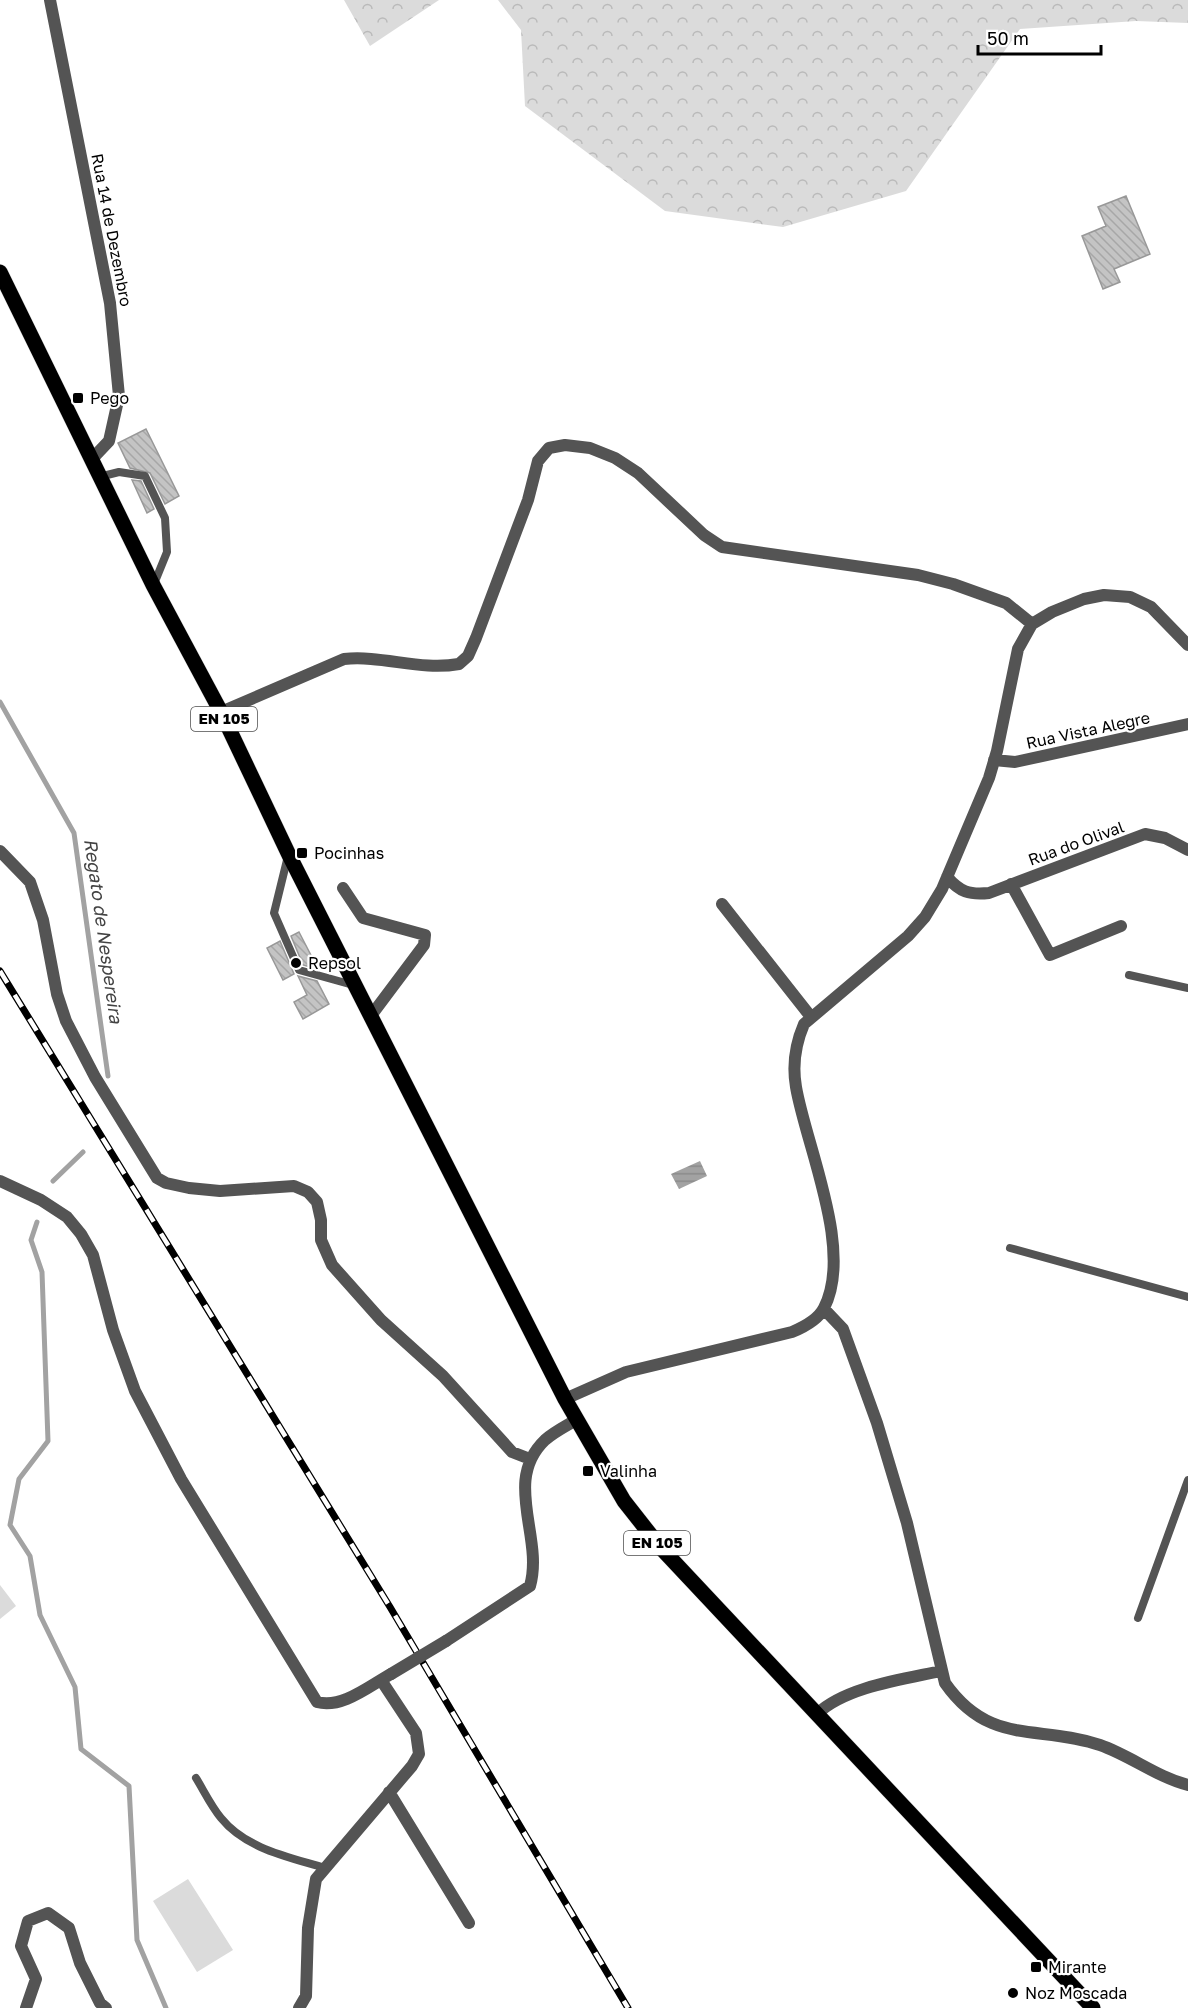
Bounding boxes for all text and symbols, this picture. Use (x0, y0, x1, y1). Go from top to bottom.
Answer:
scale bar (978, 18, 1101, 56)
text: 50 m (987, 27, 1029, 49)
street label: Rua 14 de Dezembro (87, 152, 137, 308)
place label: Pego (90, 388, 129, 408)
marker: Pego (71, 391, 85, 405)
road number: EN 105 (191, 707, 257, 731)
street label: Rua Vista Alegre (1024, 707, 1152, 753)
street label: Rua do Olival (1025, 816, 1127, 870)
water label: Regato de Nespereira (80, 837, 128, 1025)
place label: Pocinhas (314, 843, 384, 863)
marker: Pocinhas (295, 846, 309, 860)
place label: Repsol (308, 953, 361, 973)
marker: Repsol (289, 956, 303, 970)
place label: Valinha (600, 1461, 657, 1481)
marker: Valinha (581, 1464, 595, 1478)
road number: EN 105 (624, 1531, 690, 1555)
place label: Mirante (1048, 1957, 1107, 1977)
marker: Mirante (1029, 1960, 1043, 1974)
place label: Noz Moscada (1025, 1983, 1127, 2003)
marker: Noz Moscada (1006, 1986, 1020, 2000)

